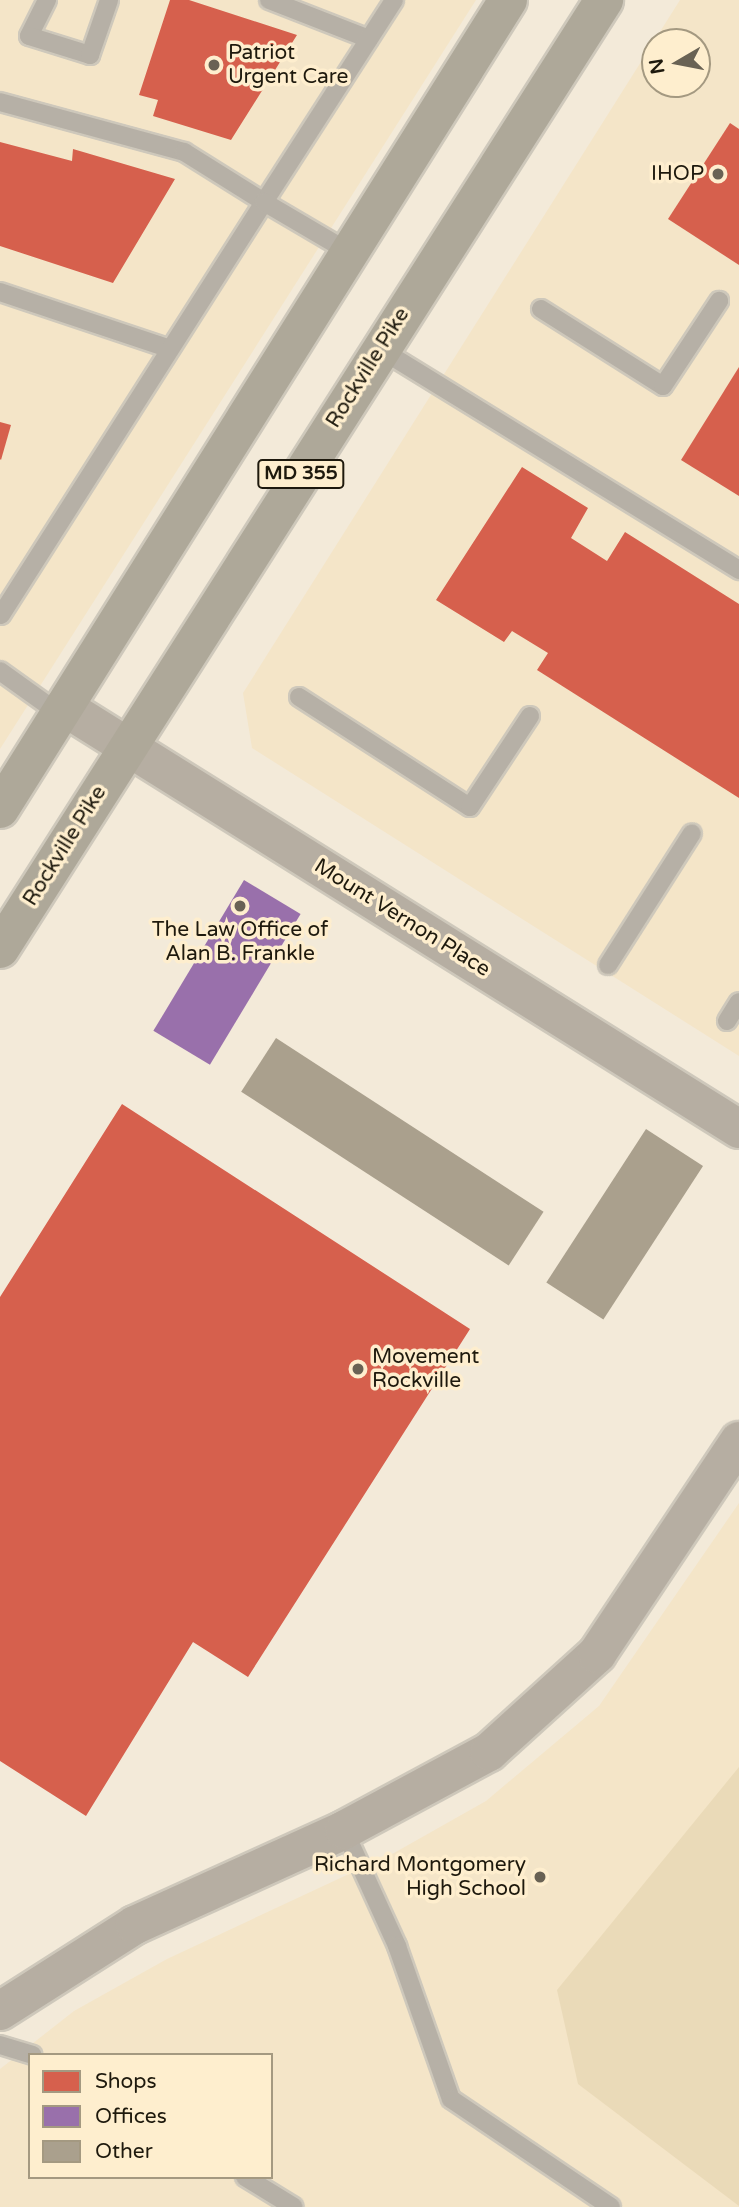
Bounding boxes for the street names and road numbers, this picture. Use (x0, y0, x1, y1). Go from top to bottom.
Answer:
street label: Rockville Pike (321, 303, 415, 433)
road number: MD 355 (257, 458, 345, 489)
street label: Rockville Pike (18, 781, 112, 911)
street label: Mount Vernon Place (309, 854, 495, 982)

